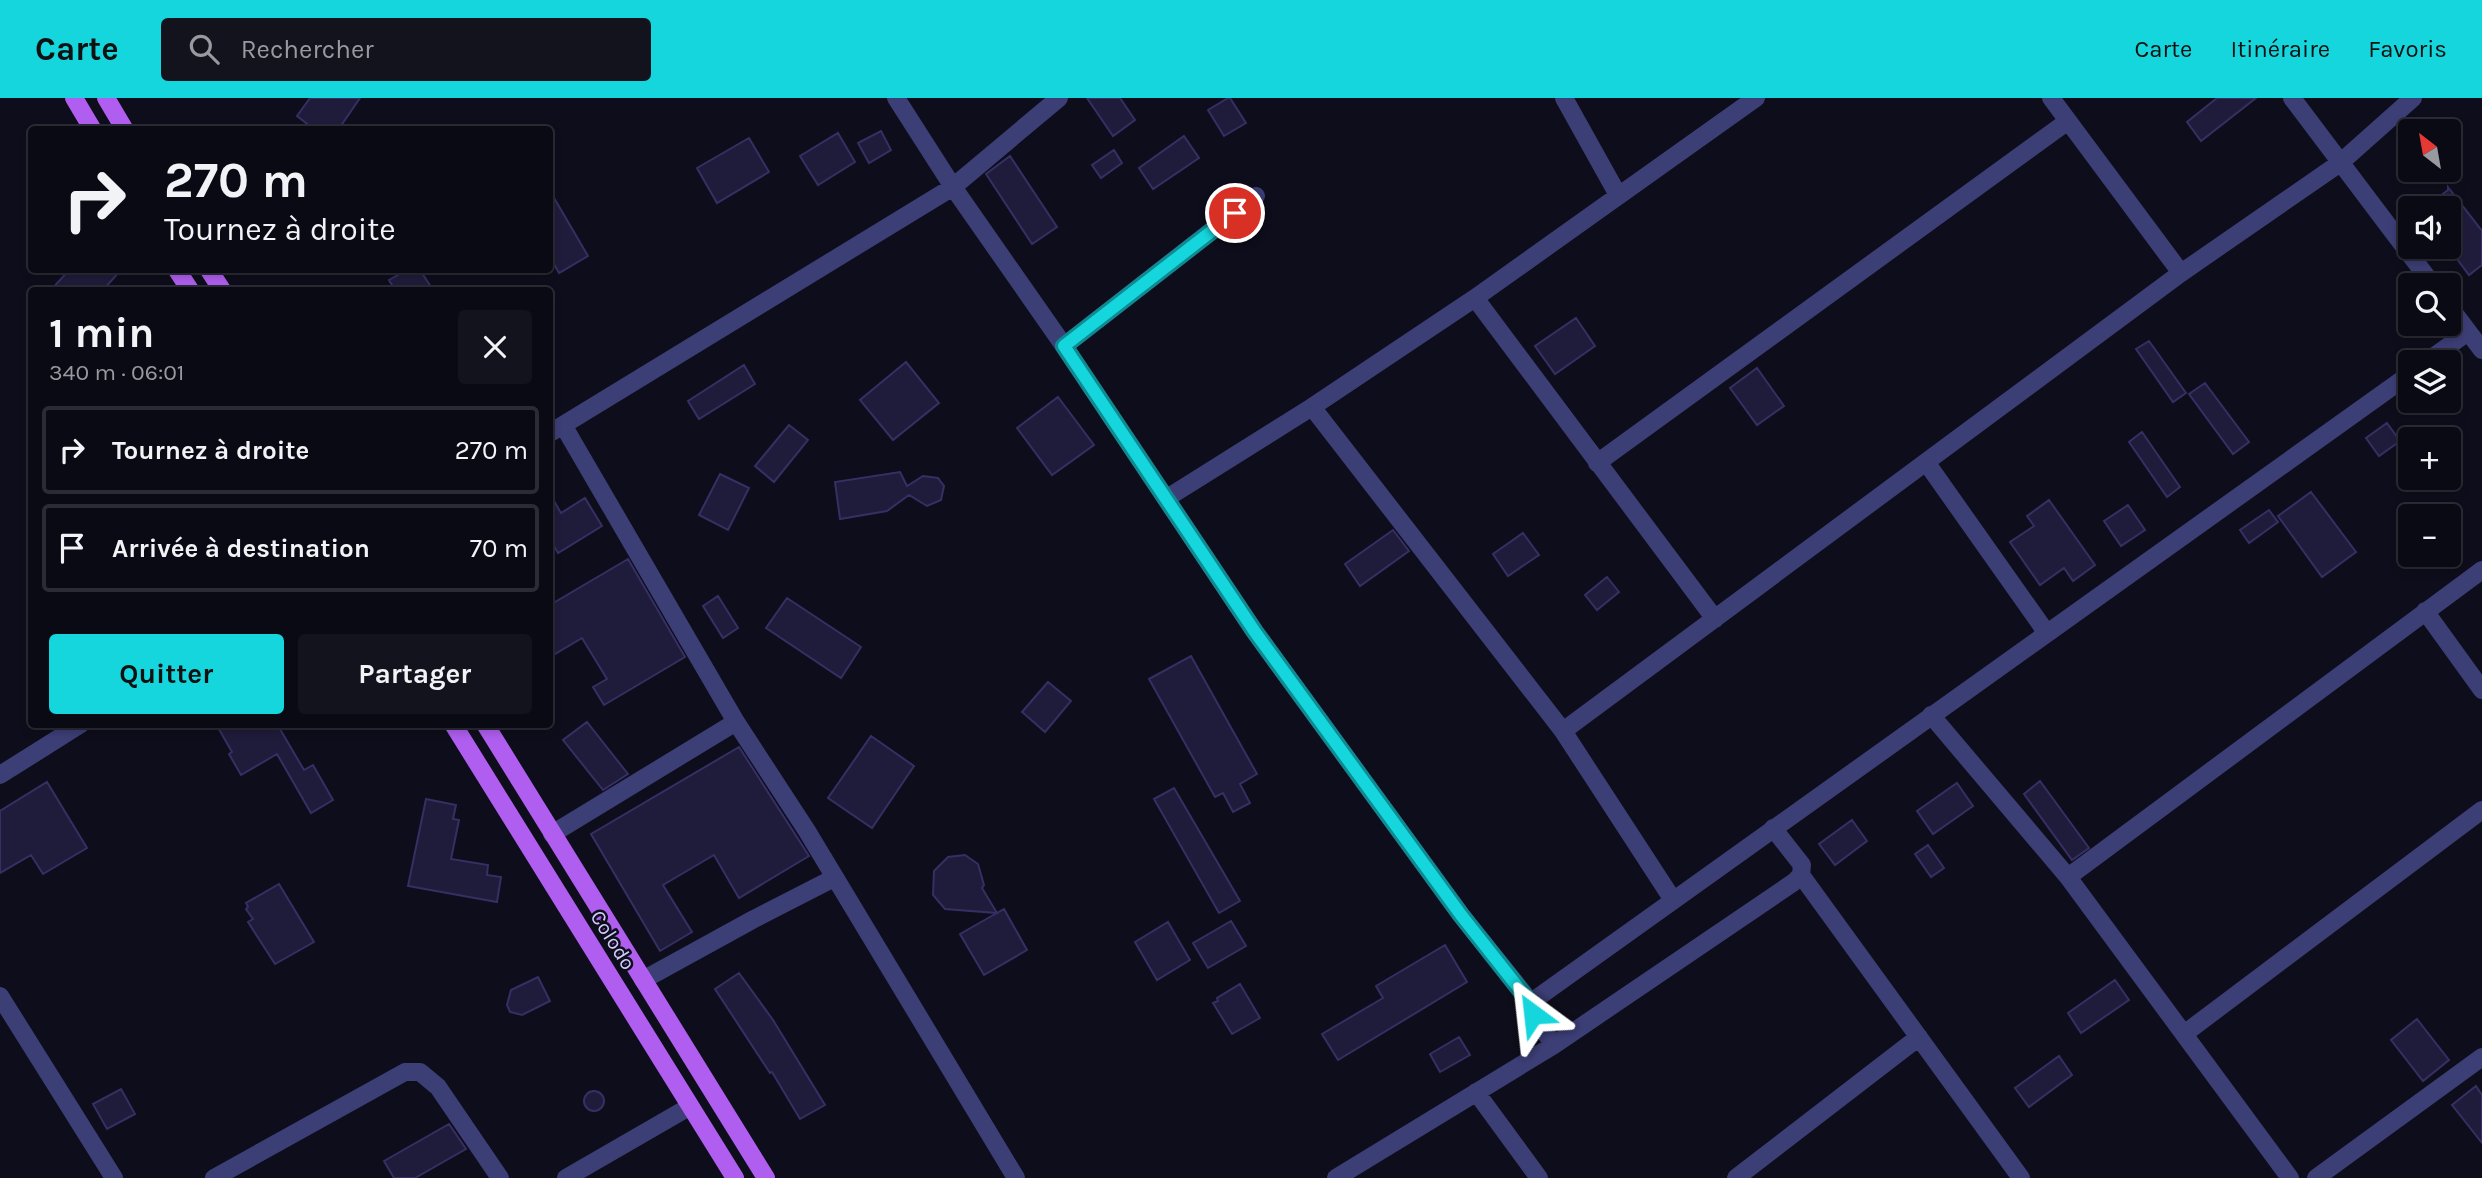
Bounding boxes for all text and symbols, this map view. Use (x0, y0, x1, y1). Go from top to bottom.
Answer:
search box (161, 18, 651, 81)
text: Carte (35, 30, 119, 68)
icon: search (185, 30, 223, 68)
text: Rechercher (241, 34, 374, 65)
text: Carte (2134, 35, 2192, 63)
text: Itinéraire (2230, 35, 2330, 63)
text: Favoris (2368, 35, 2447, 63)
north arrow (2398, 119, 2460, 182)
map controls (2398, 119, 2461, 567)
text: 270 m (164, 152, 308, 209)
icon: right (49, 154, 140, 245)
pin (1205, 183, 1265, 243)
icon: arrive (1216, 194, 1254, 232)
button: sound (2398, 196, 2461, 259)
text: Tournez à droite (164, 211, 396, 248)
button: search (2398, 273, 2461, 336)
text: 1 min (49, 308, 154, 358)
button: close (458, 310, 532, 384)
button: layers (2398, 350, 2461, 413)
text: 340 m · 06:01 (49, 359, 184, 386)
button: + (2398, 427, 2461, 490)
icon: right (53, 431, 91, 469)
text: Tournez à droite (112, 435, 309, 466)
text: 270 m (455, 435, 528, 466)
button: − (2398, 504, 2461, 567)
icon: arrive (53, 529, 91, 567)
text: Arrivée à destination (112, 533, 370, 564)
text: 70 m (470, 533, 528, 564)
button: Quitter (49, 634, 284, 714)
button: Partager (298, 634, 532, 714)
street label: Colodo (585, 906, 641, 974)
position arrow (1496, 977, 1570, 1051)

